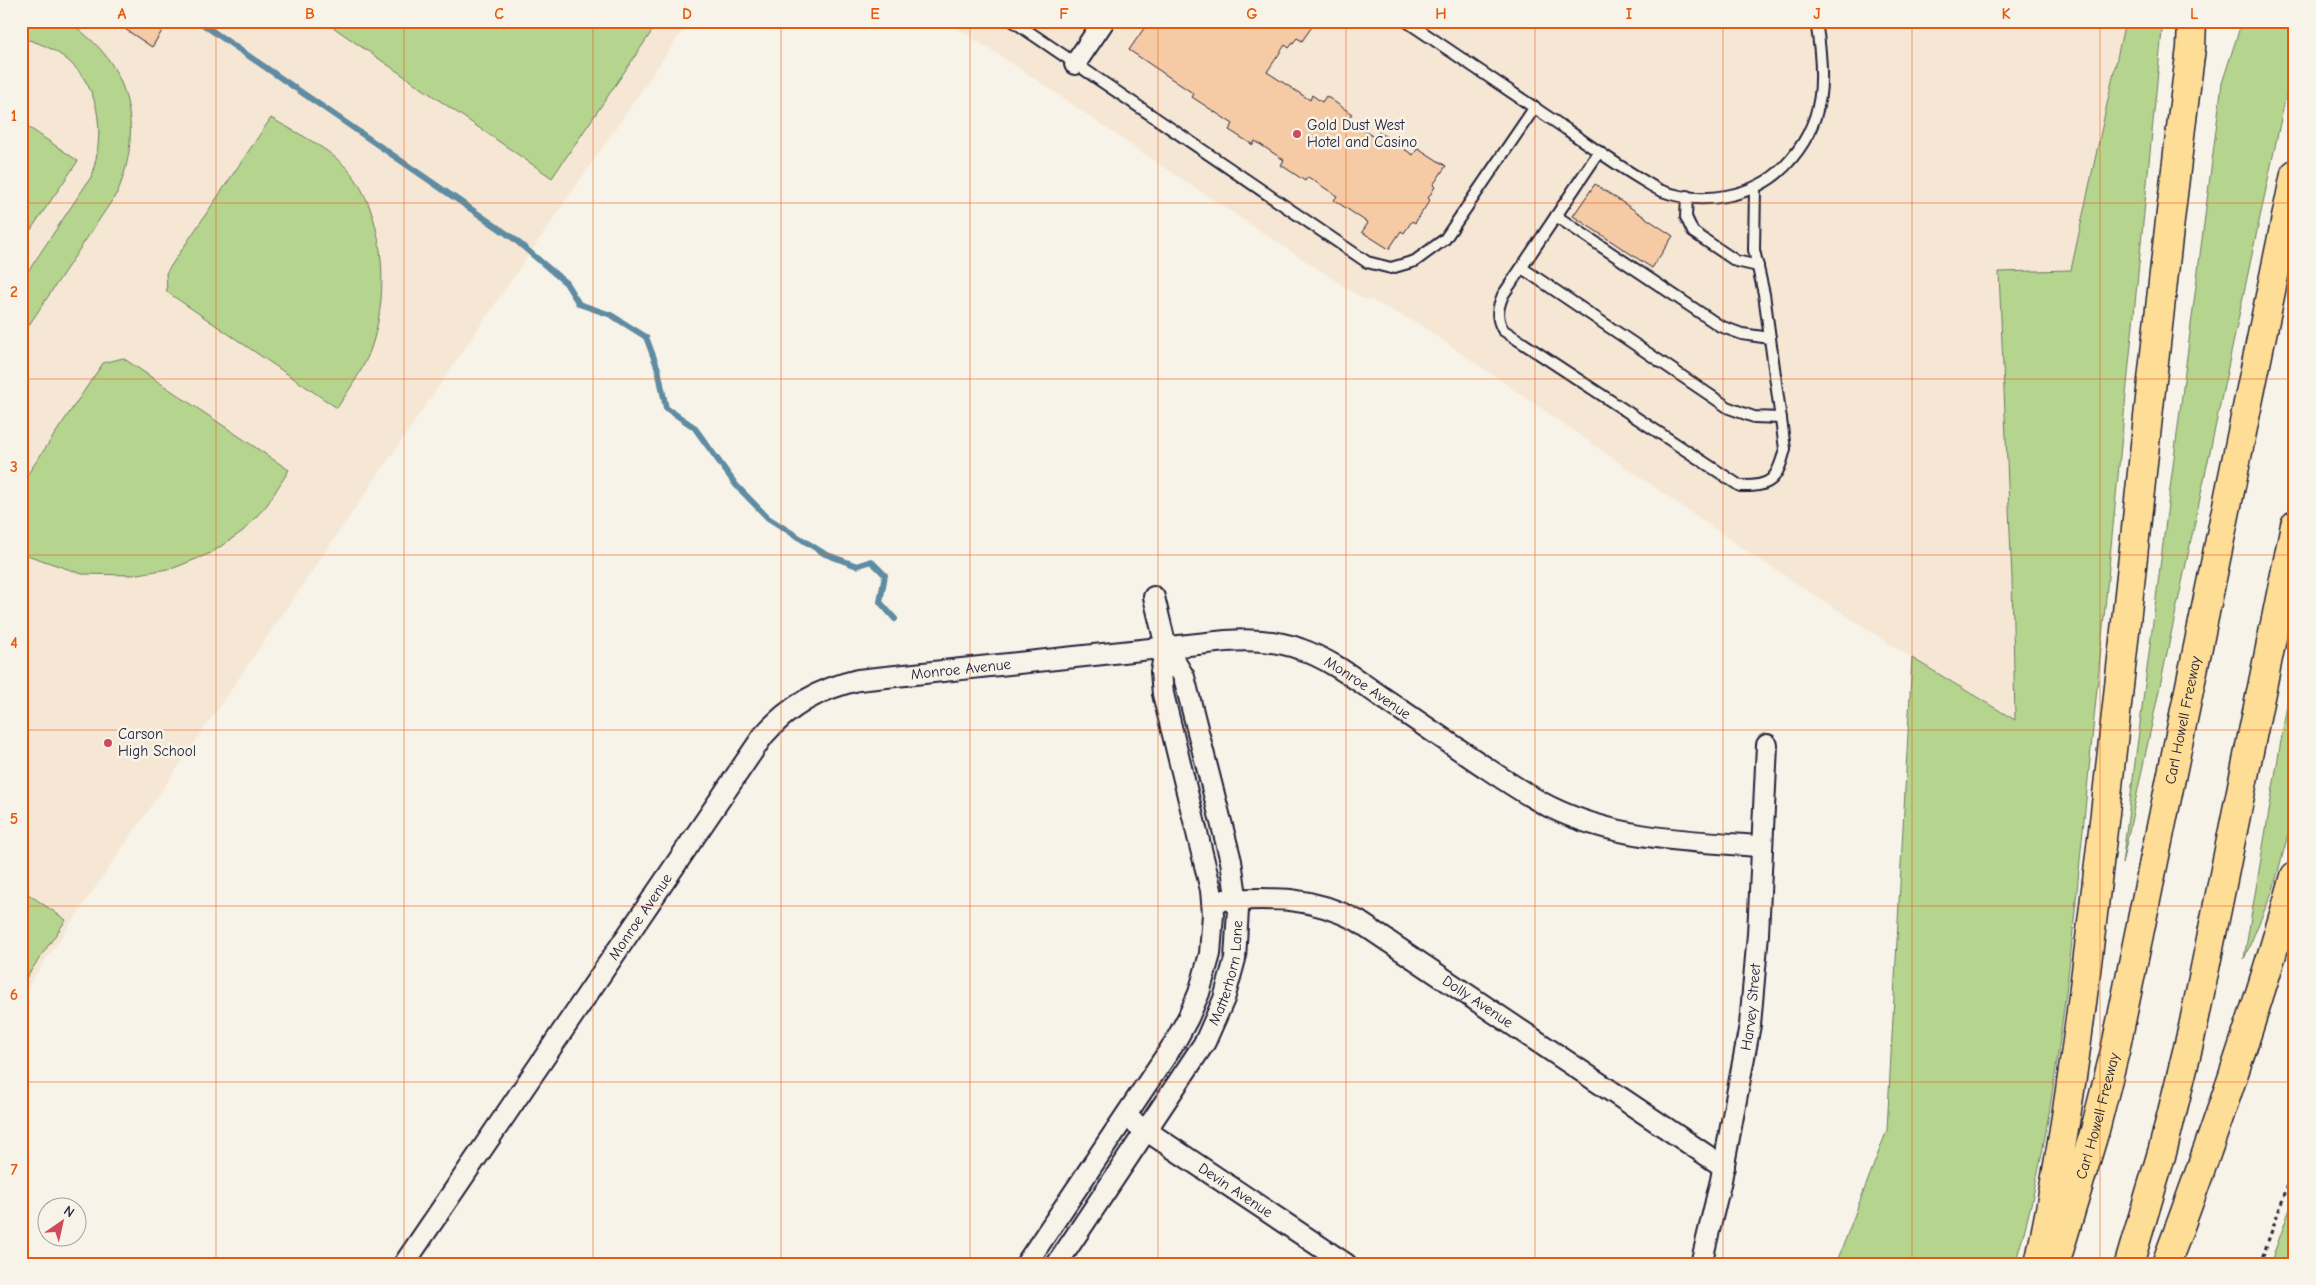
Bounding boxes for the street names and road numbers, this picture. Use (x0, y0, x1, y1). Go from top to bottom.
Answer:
street label: Monroe Avenue (1321, 652, 1415, 723)
street label: Carl Howell Freeway (2161, 654, 2205, 786)
street label: Monroe Avenue (910, 655, 1012, 683)
street label: Monroe Avenue (604, 870, 676, 963)
street label: Matterhorn Lane (1205, 919, 1246, 1028)
street label: Harvey Street (1736, 962, 1764, 1052)
street label: Dolly Avenue (1439, 971, 1517, 1032)
street label: Carl Howell Freeway (2072, 1051, 2123, 1181)
street label: Devin Avenue (1195, 1159, 1277, 1222)

